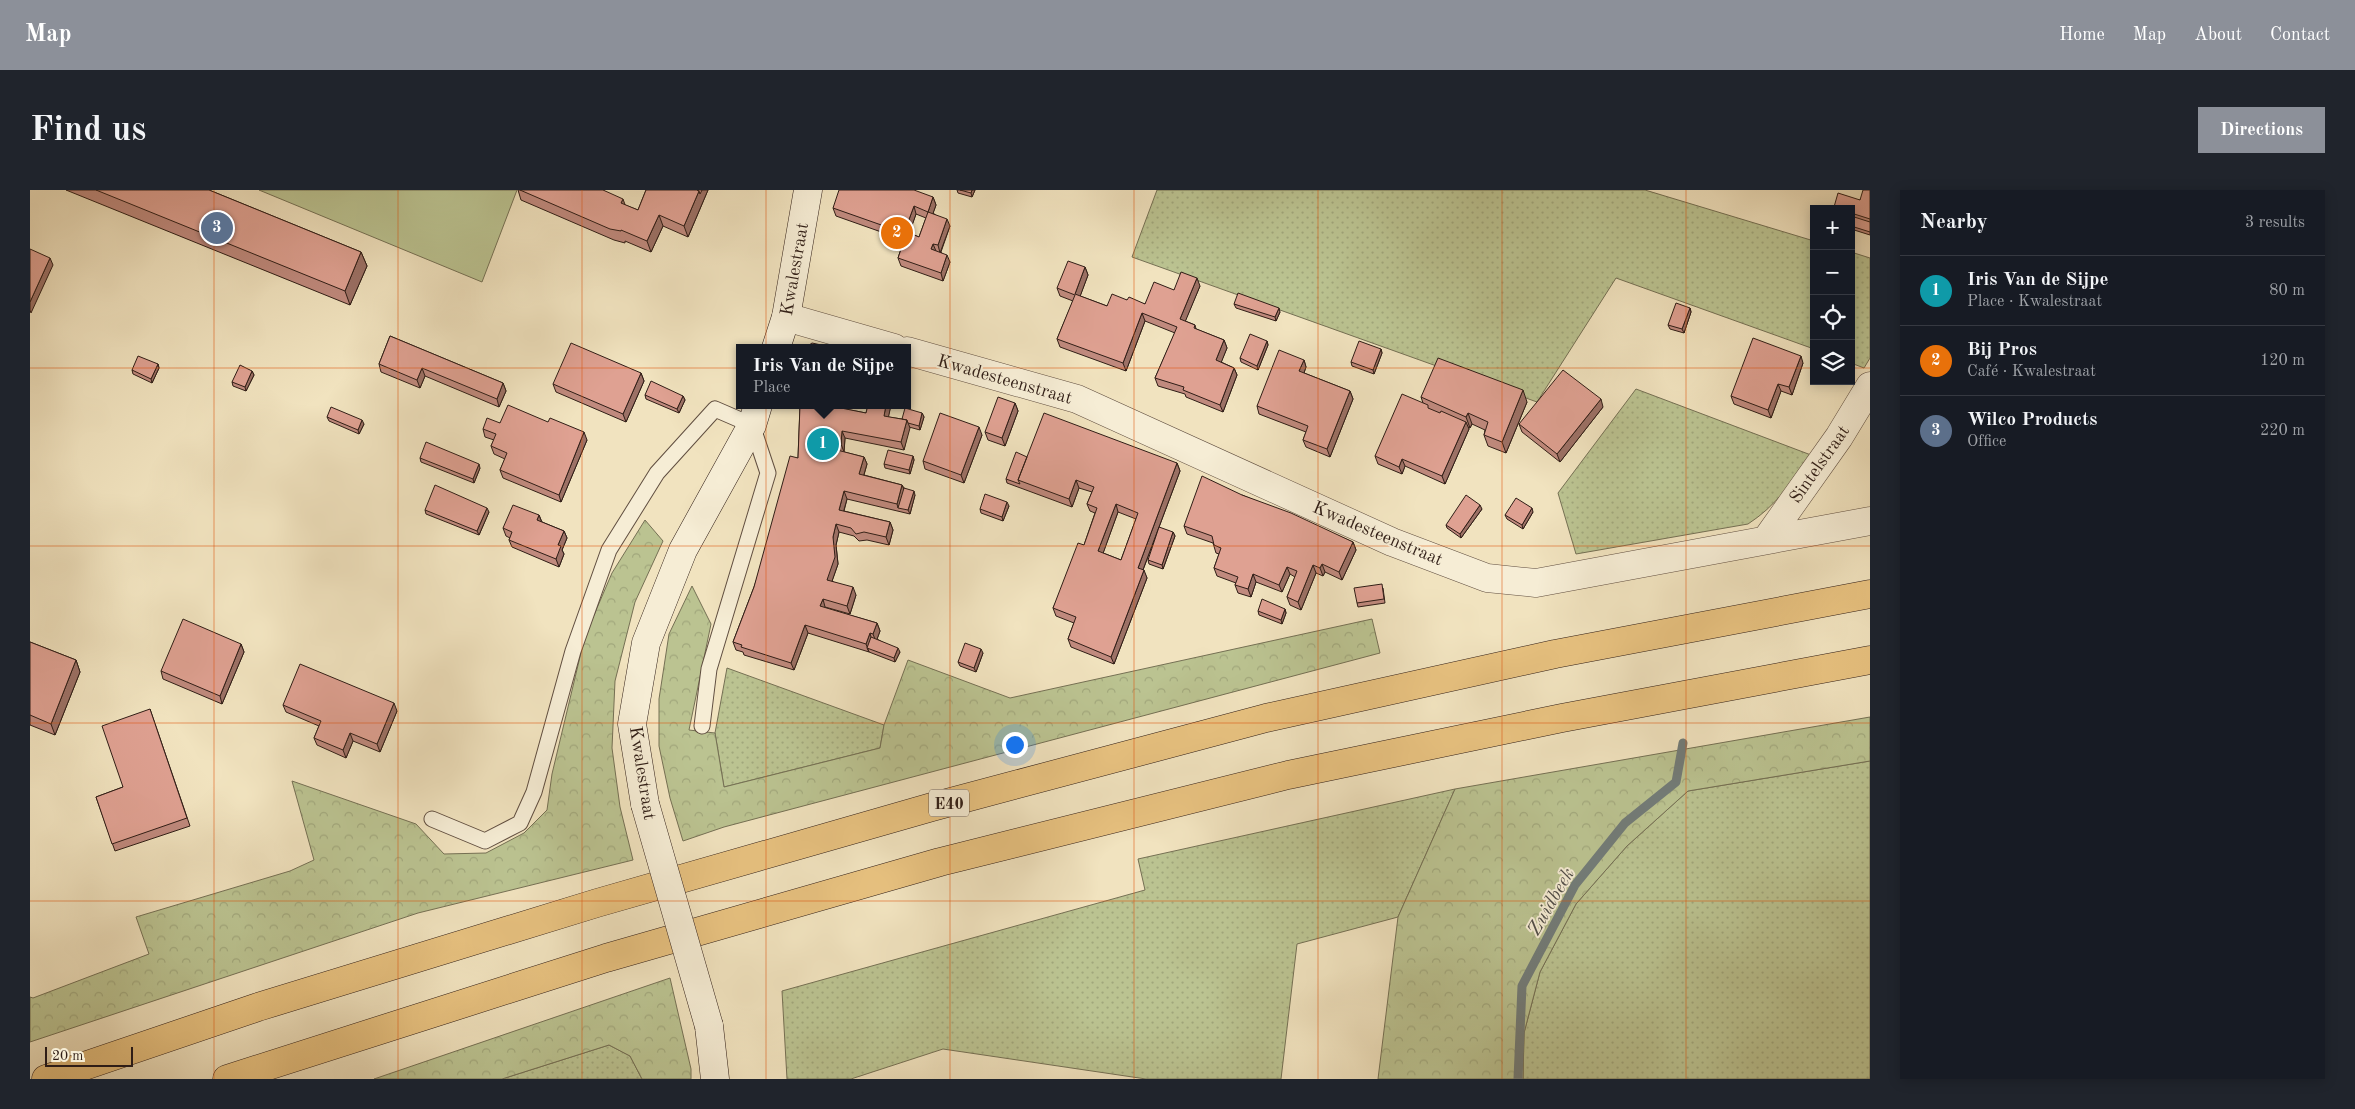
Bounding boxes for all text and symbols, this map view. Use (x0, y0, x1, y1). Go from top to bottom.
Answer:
text: Map (25, 23, 72, 47)
text: Home (2059, 26, 2105, 44)
text: Map (2133, 26, 2166, 44)
text: About (2194, 26, 2242, 44)
text: Contact (2270, 26, 2330, 44)
button: Directions (2198, 107, 2325, 153)
text: Find us (30, 113, 146, 148)
map controls (1810, 205, 1855, 385)
button: + (1810, 205, 1855, 250)
pin: 3 (201, 209, 233, 247)
text: Nearby (1920, 212, 1988, 233)
pin: 2 (881, 214, 913, 252)
text: 3 results (2245, 215, 2305, 231)
street label: Kwalestraat (778, 221, 812, 317)
button: − (1810, 250, 1855, 295)
text: Iris Van de Sijpe (1967, 271, 2108, 290)
text: 1 (1931, 283, 1941, 299)
text: 80 m (2269, 283, 2305, 299)
text: Place · Kwalestraat (1967, 294, 2102, 310)
button: locate (1810, 295, 1855, 340)
button: layers (1810, 340, 1855, 385)
text: Bij Pros (1967, 341, 2037, 360)
popup (736, 344, 911, 409)
street label: Kwadesteenstraat (935, 352, 1074, 408)
text: 2 (1931, 353, 1941, 369)
text: 120 m (2260, 353, 2305, 369)
text: Iris Van de Sijpe (753, 357, 894, 376)
text: Café · Kwalestraat (1967, 364, 2096, 380)
text: Place (753, 380, 790, 396)
text: Wilco Products (1967, 411, 2097, 430)
street label: Sintelstraat (1786, 422, 1853, 507)
text: 3 (1931, 423, 1941, 439)
text: 220 m (2260, 423, 2305, 439)
pin: 1 (807, 425, 839, 463)
text: Office (1967, 434, 2006, 450)
street label: Kwadesteenstraat (1310, 498, 1445, 569)
street label: Kwalestraat (626, 725, 658, 821)
your location (1002, 732, 1028, 758)
road number: E40 (929, 790, 969, 816)
water label: Zuidbeek (1525, 865, 1579, 939)
scale bar (45, 1044, 132, 1067)
text: 20 m (52, 1049, 83, 1063)

